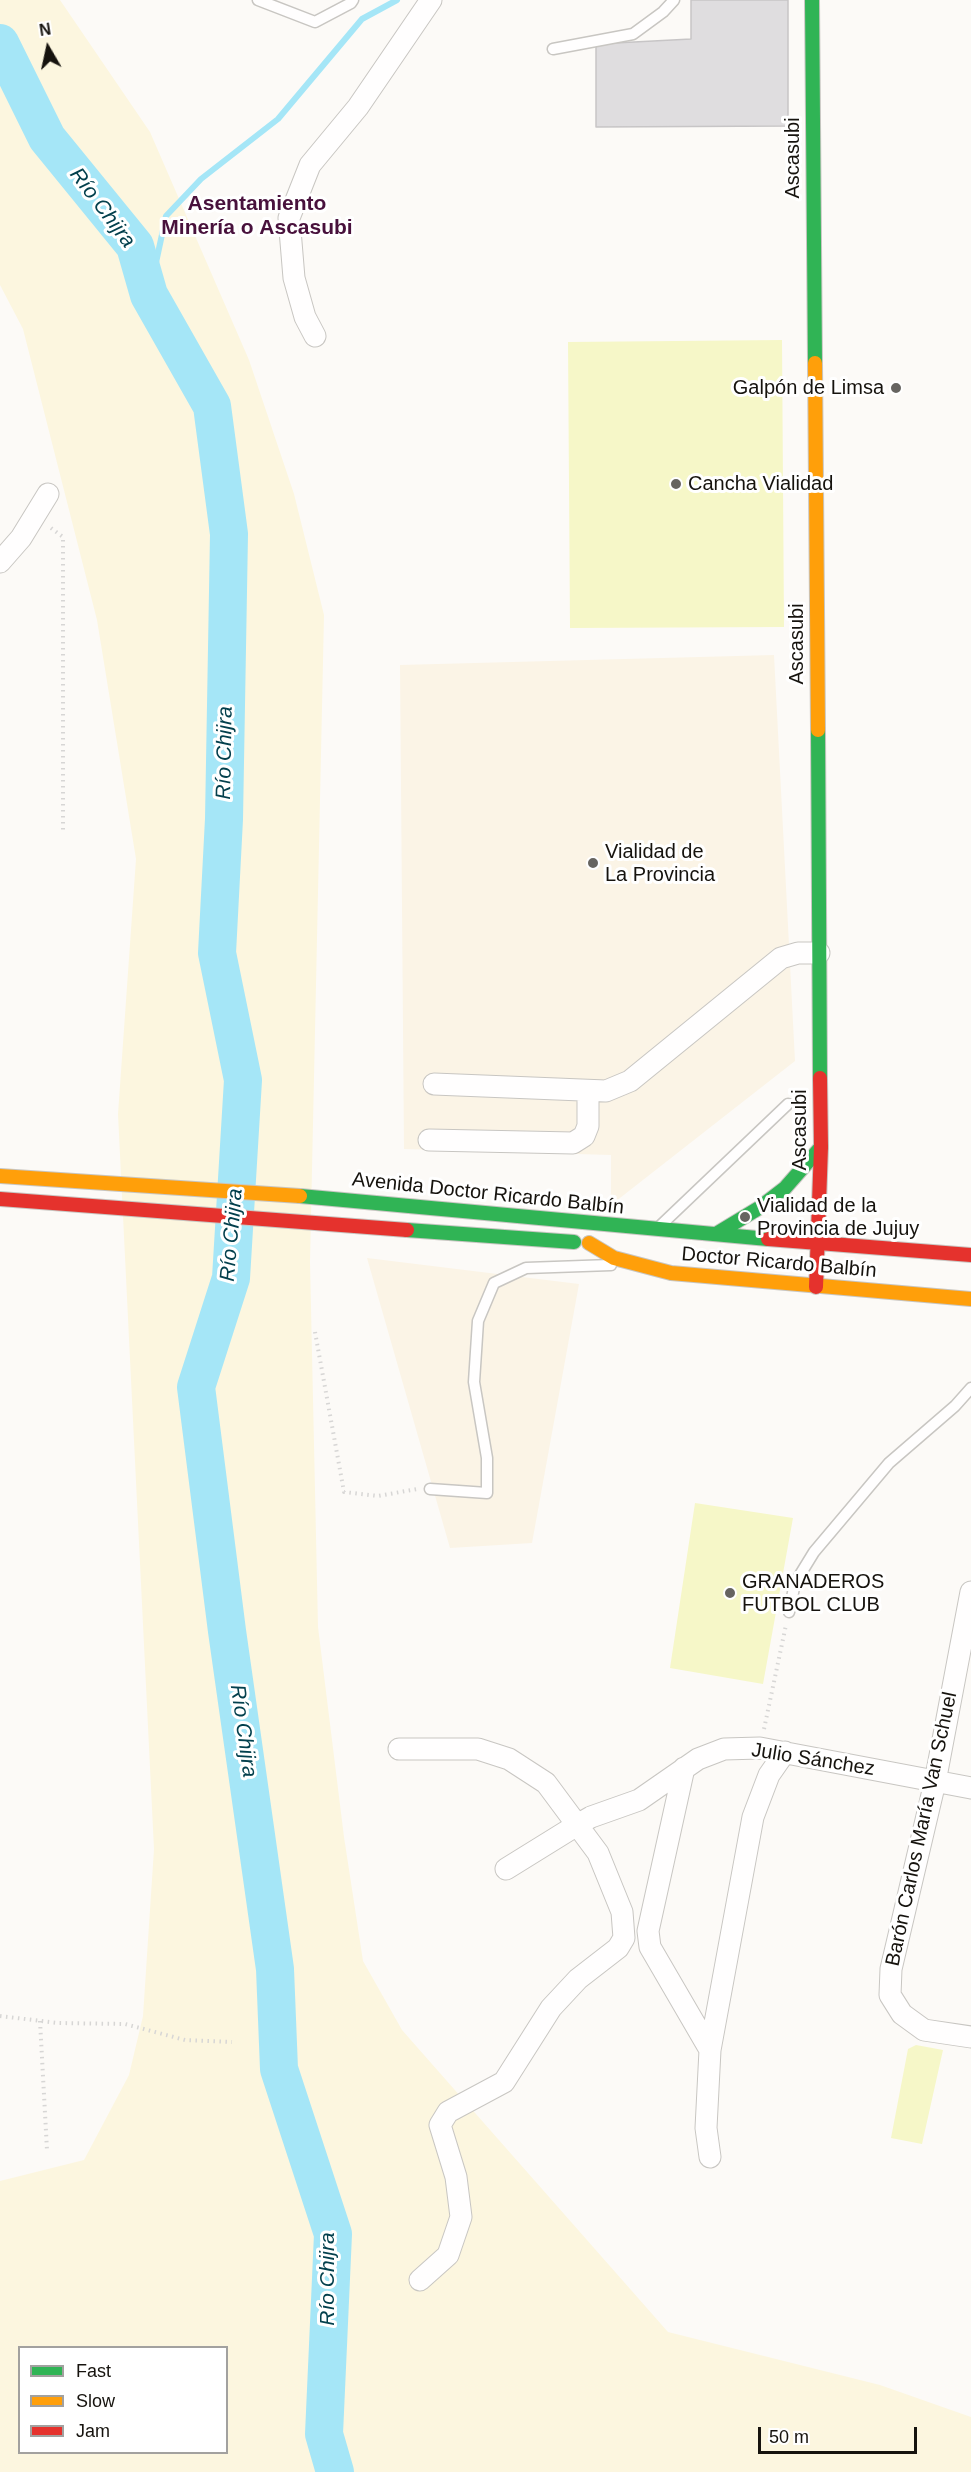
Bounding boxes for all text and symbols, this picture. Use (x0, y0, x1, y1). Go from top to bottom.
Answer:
north arrow (18, 18, 78, 78)
text: N (38, 20, 52, 39)
street label: Ascasubi (781, 117, 805, 199)
water label: Río Chijra (64, 163, 140, 253)
district label: Asentamiento Minería o Ascasubi (161, 191, 353, 241)
place label: Galpón de Limsa (733, 376, 884, 400)
marker: Galpón de Limsa (889, 381, 903, 395)
place label: Cancha Vialidad (688, 472, 833, 496)
marker: Cancha Vialidad (669, 477, 683, 491)
street label: Ascasubi (785, 603, 809, 685)
water label: Río Chijra (212, 706, 238, 800)
place label: Vialidad de La Provincia (605, 840, 715, 887)
marker: Vialidad de La Provincia (586, 856, 600, 870)
street label: Ascasubi (788, 1089, 812, 1171)
street label: Avenida Doctor Ricardo Balbín (351, 1168, 625, 1220)
water label: Río Chijra (215, 1187, 249, 1283)
place label: Vialidad de la Provincia de Jujuy (757, 1194, 919, 1241)
marker: Vialidad de la Provincia de Jujuy (738, 1210, 752, 1224)
street label: Doctor Ricardo Balbín (681, 1243, 877, 1283)
place label: GRANADEROS FUTBOL CLUB (742, 1570, 884, 1617)
marker: GRANADEROS FUTBOL CLUB (723, 1586, 737, 1600)
water label: Río Chijra (224, 1683, 262, 1779)
street label: Barón Carlos María Van Schuel (881, 1690, 963, 1968)
street label: Julio Sánchez (750, 1738, 876, 1782)
water label: Río Chijra (315, 2232, 341, 2326)
legend (18, 2346, 228, 2454)
text: Fast (76, 2361, 111, 2381)
text: Slow (76, 2391, 115, 2411)
scale bar (761, 2415, 920, 2453)
text: Jam (76, 2421, 110, 2441)
text: 50 m (769, 2427, 809, 2447)

